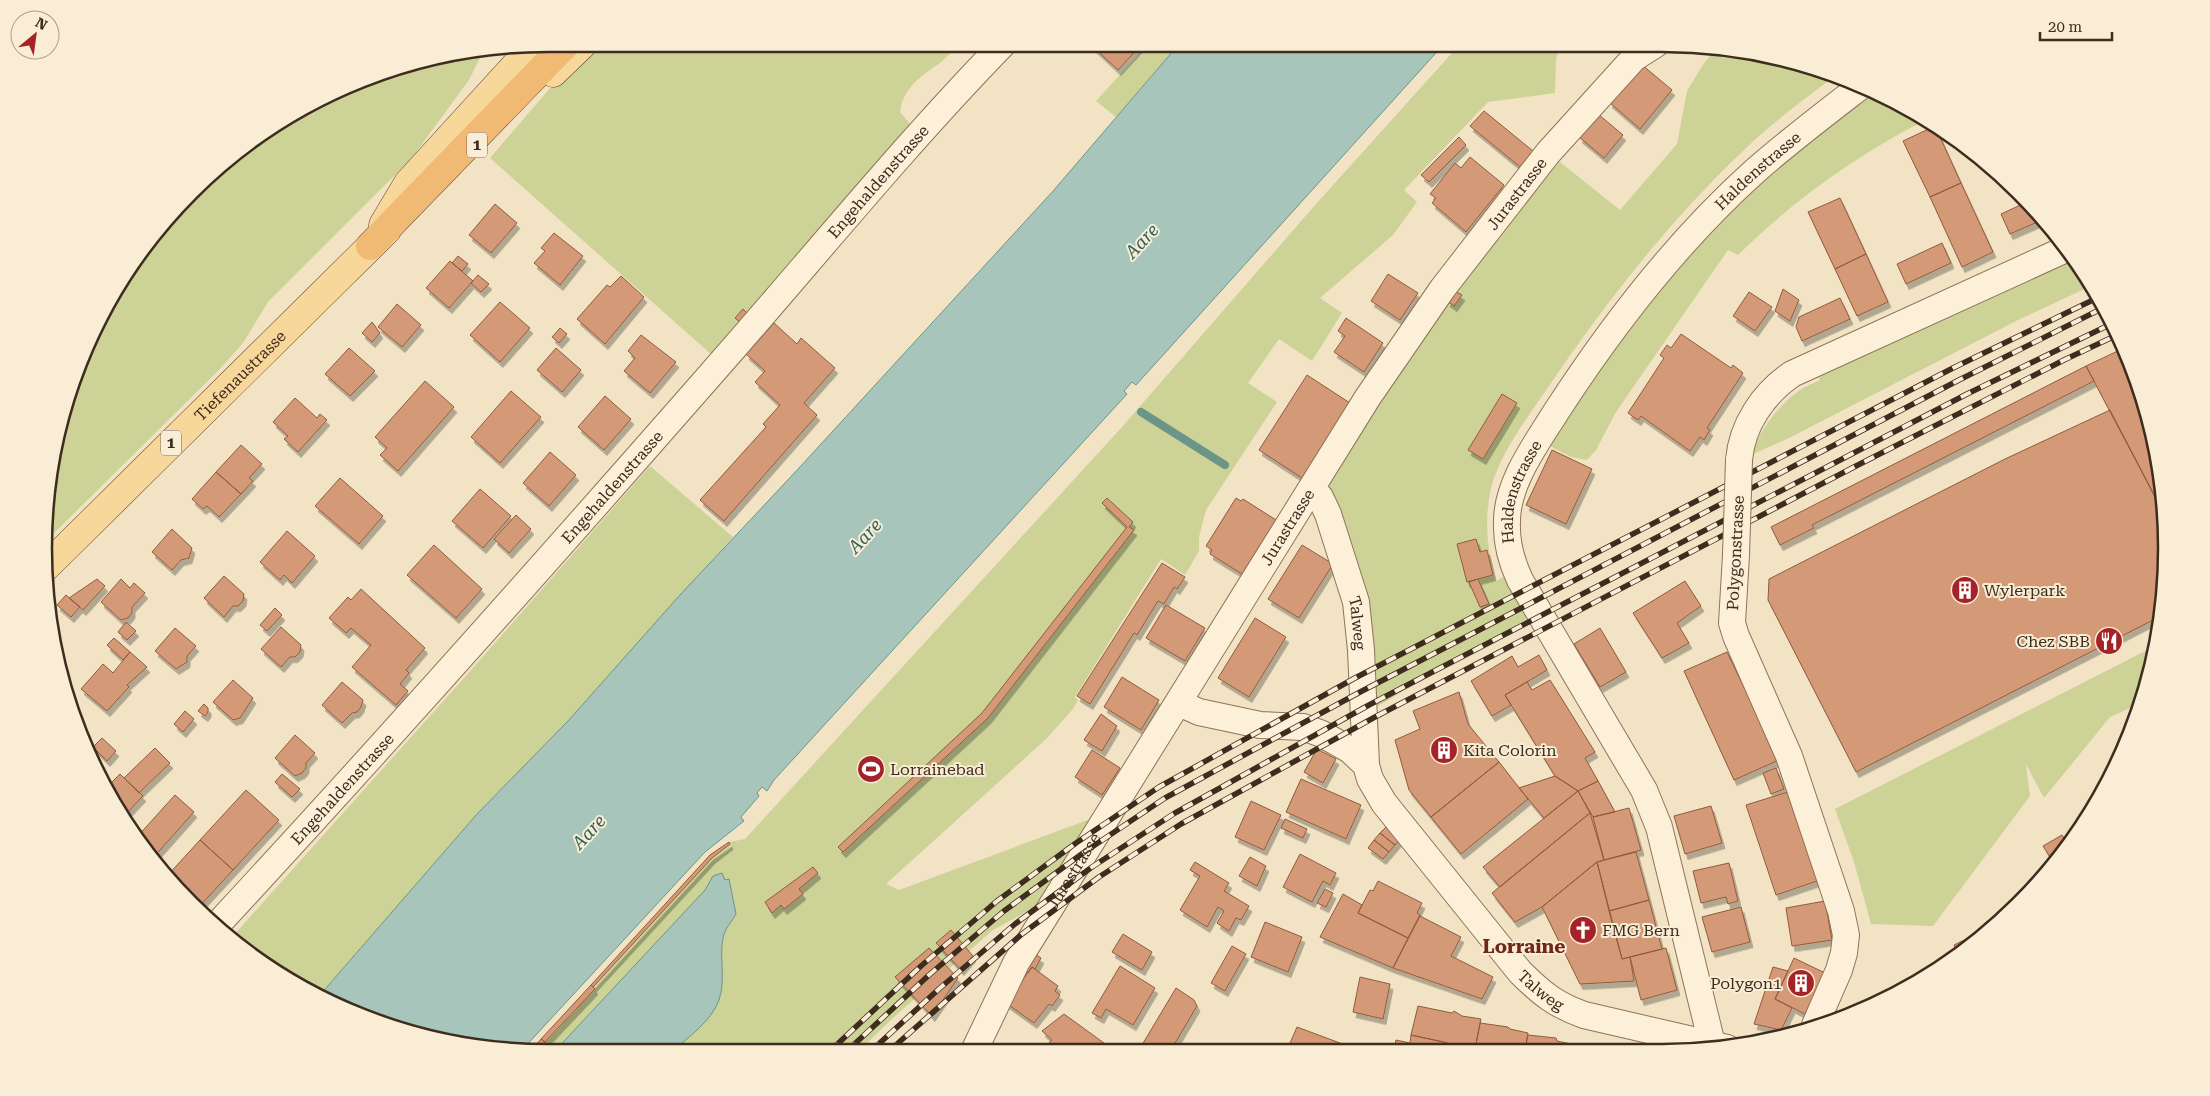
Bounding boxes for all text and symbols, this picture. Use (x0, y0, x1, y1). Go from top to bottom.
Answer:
north arrow (10, 10, 60, 60)
scale bar (2040, 10, 2112, 42)
text: N (33, 14, 50, 33)
text: 20 m (2048, 18, 2083, 36)
street label: Engehaldenstrasse (824, 121, 933, 242)
street label: Haldenstrasse (1711, 128, 1805, 214)
road number: 1 (467, 132, 487, 158)
street label: Jurastrasse (1483, 154, 1551, 234)
water label: Aare (1120, 219, 1163, 263)
street label: Tiefenaustrasse (191, 326, 290, 425)
street label: Engehaldenstrasse (558, 427, 667, 547)
road number: 1 (161, 430, 181, 456)
street label: Haldenstrasse (1498, 437, 1546, 544)
street label: Jurastrasse (1257, 485, 1319, 569)
street label: Polygonstrasse (1723, 495, 1748, 611)
water label: Aare (843, 514, 886, 558)
building icon: Wylerpark (1950, 575, 1980, 605)
place label: Wylerpark (1984, 581, 2065, 600)
street label: Talweg (1345, 594, 1370, 652)
restaurant icon: Chez SBB (2094, 626, 2124, 656)
place label: Chez SBB (2017, 632, 2090, 651)
street label: Engehaldenstrasse (287, 729, 398, 849)
building icon: Kita Colorin (1429, 735, 1459, 765)
place label: Kita Colorin (1463, 741, 1557, 760)
sports icon: Lorrainebad (856, 754, 886, 784)
place label: Lorrainebad (890, 760, 984, 779)
water label: Aare (567, 810, 610, 854)
street label: Jurastrasse (1043, 829, 1105, 913)
church icon: FMG Bern (1568, 915, 1598, 945)
place label: FMG Bern (1602, 921, 1680, 940)
district label: Lorraine (1483, 935, 1565, 958)
street label: Talweg (1514, 966, 1568, 1015)
building icon: Polygon1 (1786, 968, 1816, 998)
place label: Polygon1 (1710, 974, 1782, 993)

